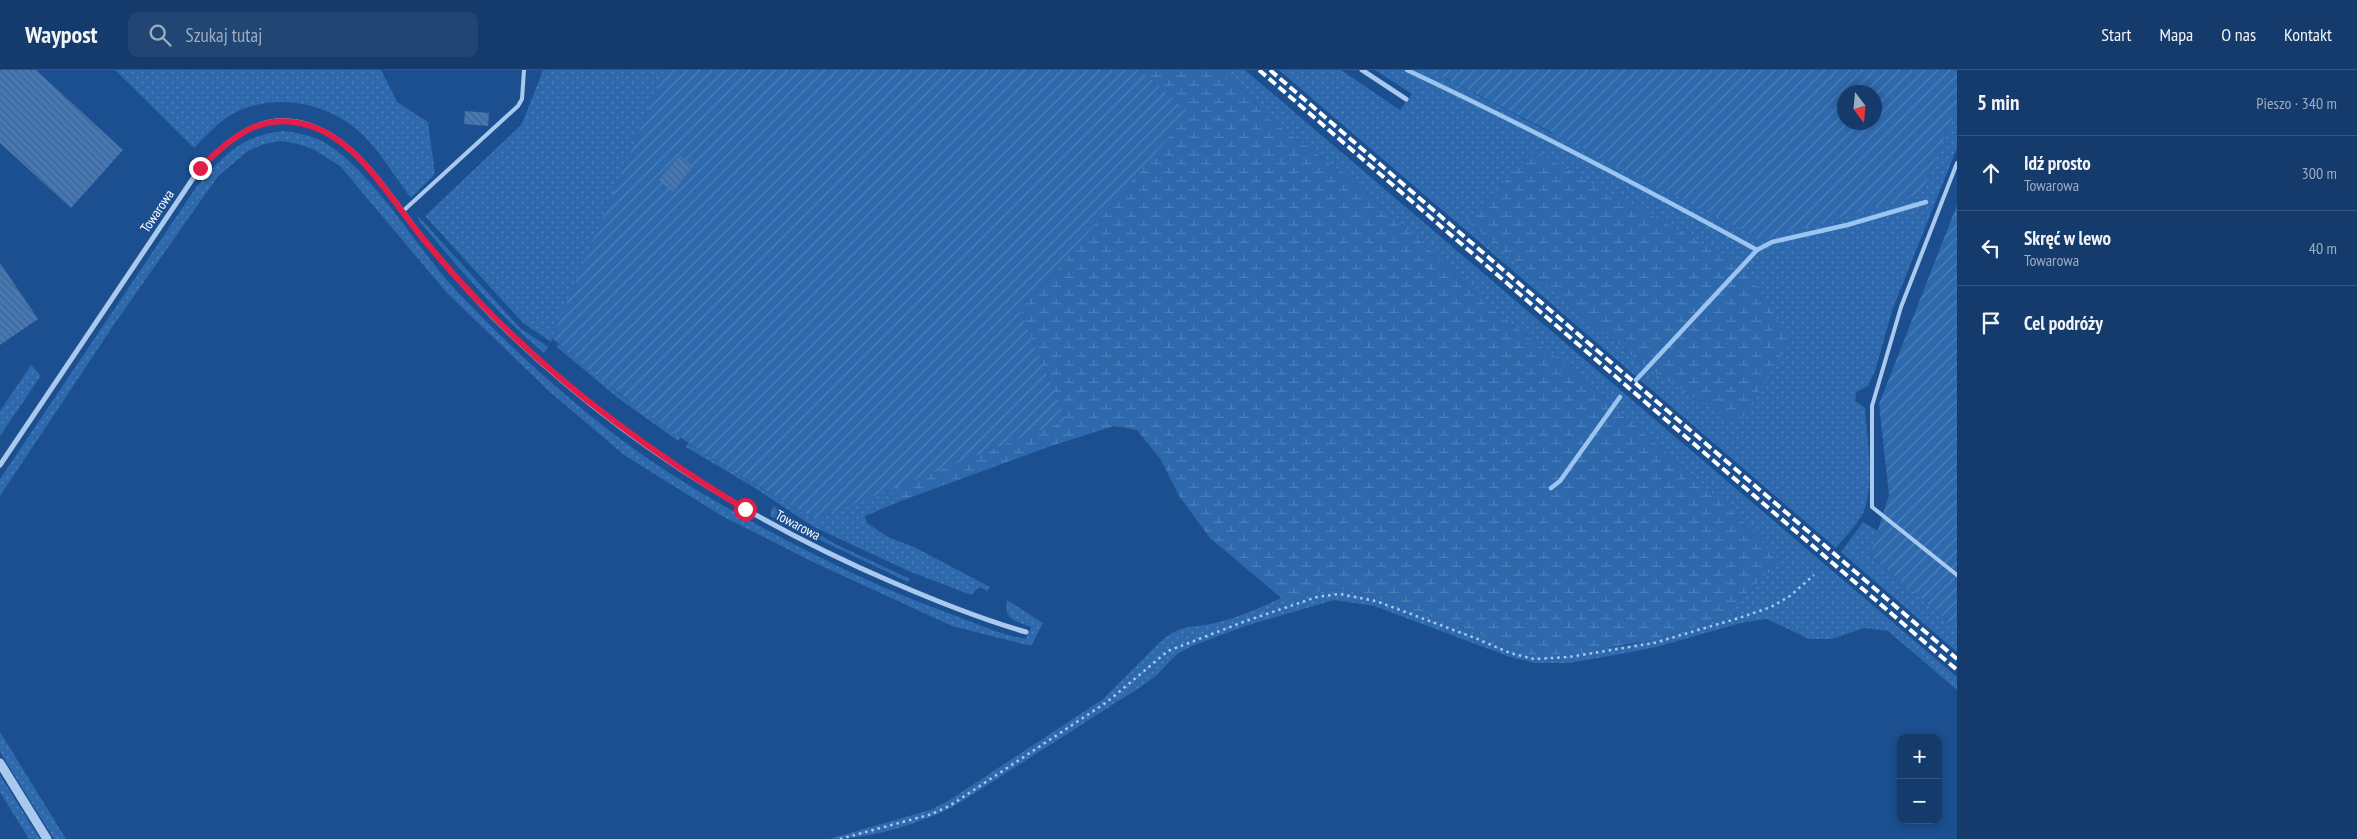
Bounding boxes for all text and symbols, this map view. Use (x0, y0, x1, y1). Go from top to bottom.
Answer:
search box (128, 12, 478, 57)
text: Waypost (25, 19, 98, 50)
icon: search (146, 21, 174, 49)
text: Szukaj tutaj (186, 23, 262, 47)
text: Start (2101, 23, 2131, 46)
text: Mapa (2159, 23, 2193, 46)
text: O nas (2221, 23, 2256, 46)
text: Kontakt (2284, 23, 2332, 46)
north arrow (1837, 85, 1882, 130)
text: 5 min (1977, 89, 2019, 116)
text: Pieszo · 340 m (2256, 93, 2337, 113)
text: Idź prosto (2024, 151, 2091, 175)
route end (189, 157, 212, 180)
icon: ahead (1977, 159, 2005, 187)
text: 300 m (2302, 163, 2337, 183)
text: Towarowa (2024, 175, 2079, 195)
street label: Towarowa (136, 186, 178, 236)
text: Skręć w lewo (2024, 226, 2111, 250)
icon: left (1977, 234, 2005, 262)
text: 40 m (2309, 238, 2337, 258)
text: Towarowa (2024, 250, 2079, 270)
icon: arrive (1977, 309, 2005, 337)
text: Cel podróży (2024, 311, 2103, 335)
route start (734, 498, 757, 521)
street label: Towarowa (772, 506, 824, 544)
map controls (1897, 734, 1942, 824)
button: + (1897, 734, 1942, 779)
button: − (1897, 779, 1942, 824)

